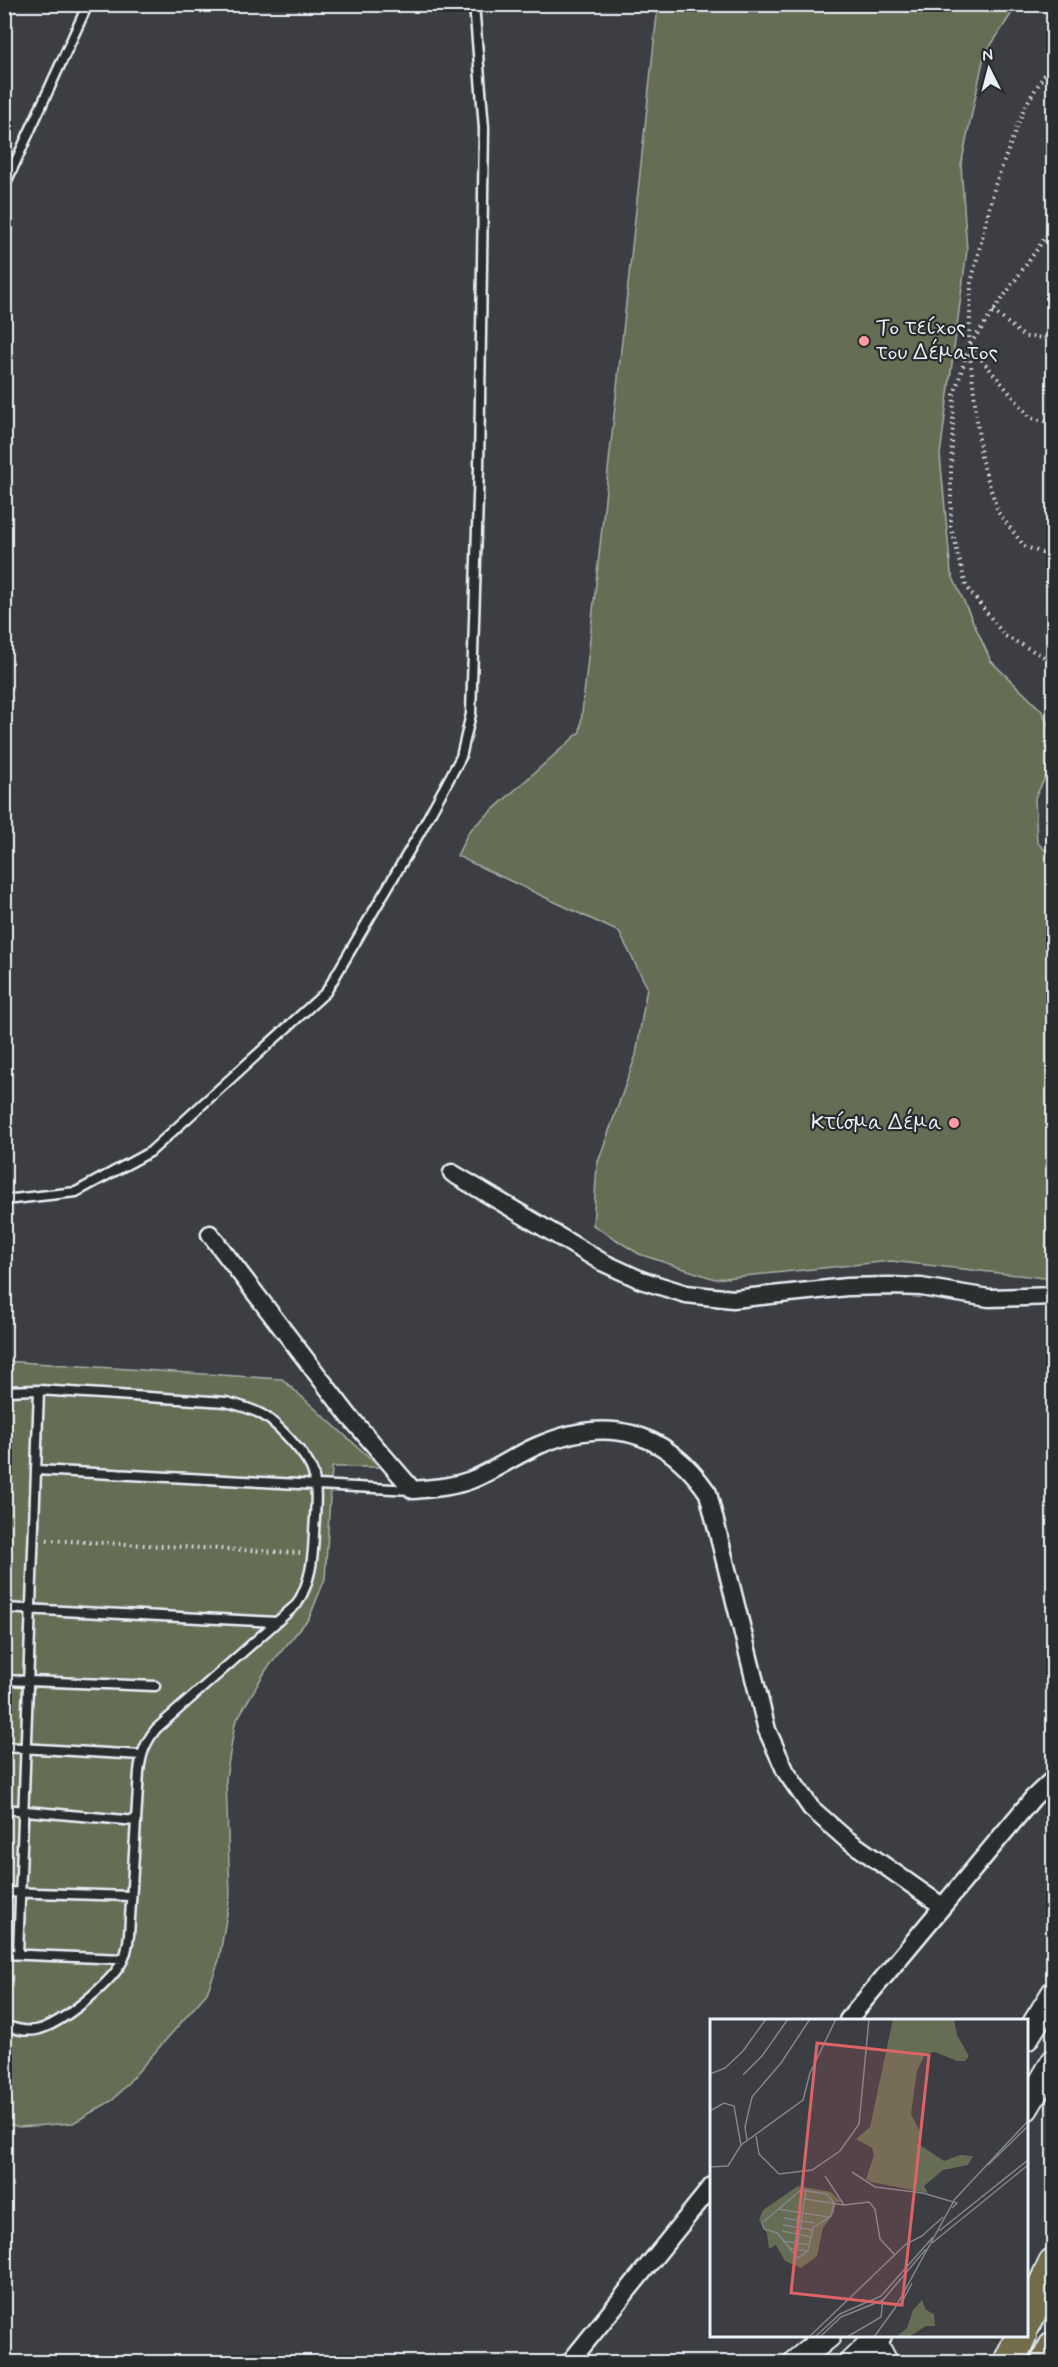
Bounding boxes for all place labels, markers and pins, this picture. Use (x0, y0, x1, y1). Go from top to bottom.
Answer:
place label: Το τείχος του Δέματος (875, 314, 998, 367)
marker: Το τείχος του Δέματος (857, 334, 871, 348)
place label: Κτίσμα Δέμα (811, 1108, 942, 1137)
marker: Κτίσμα Δέμα (947, 1116, 961, 1130)

